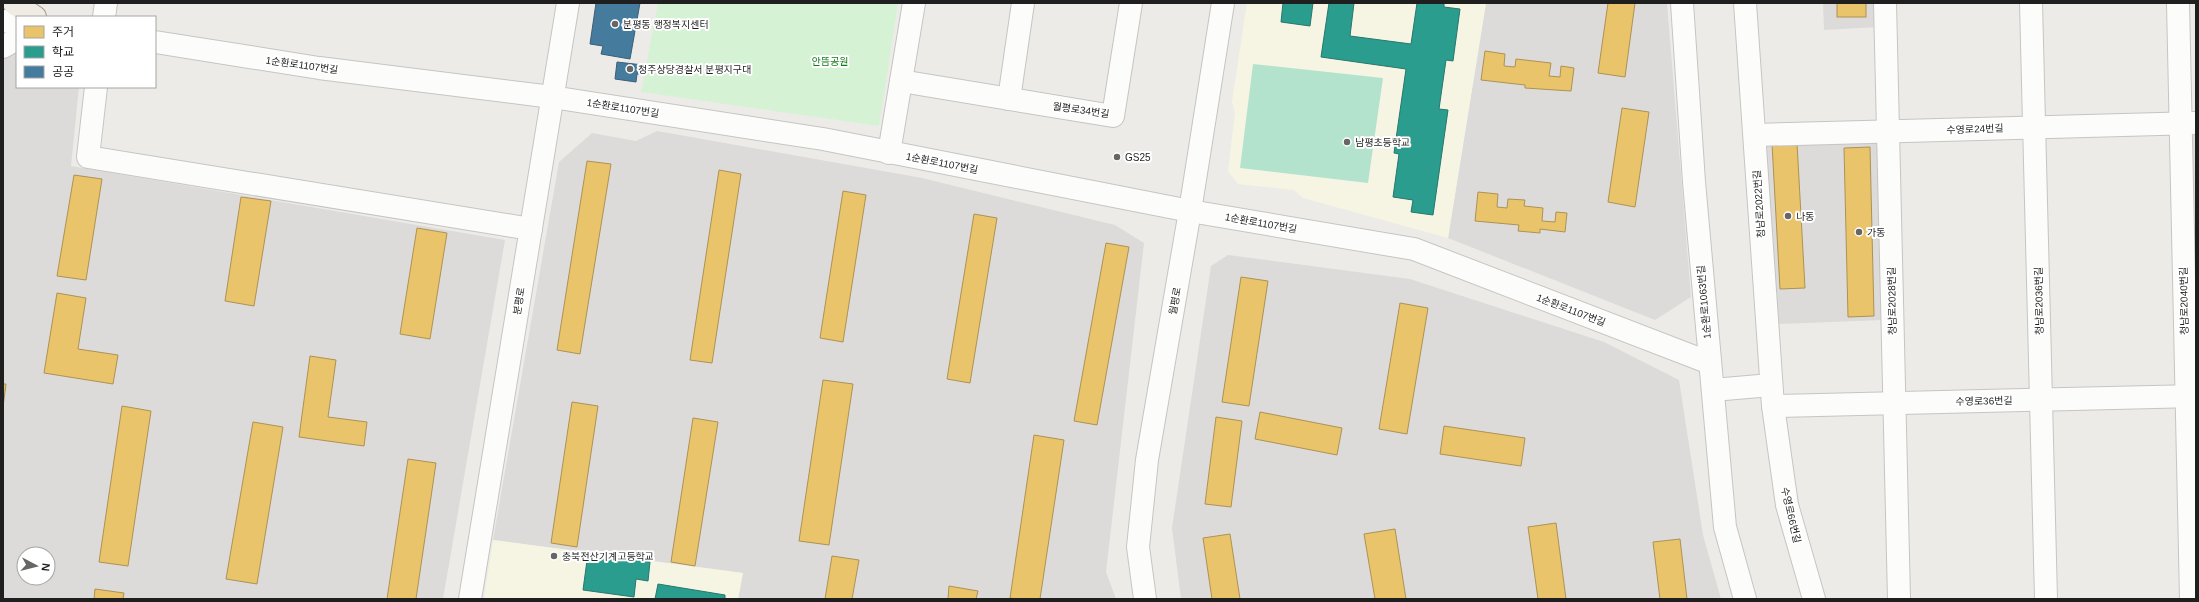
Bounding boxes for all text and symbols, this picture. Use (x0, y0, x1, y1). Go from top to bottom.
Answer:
legend (16, 16, 156, 88)
marker: 분평동 행정복지센터 (610, 19, 620, 29)
place label: 분평동 행정복지센터 (623, 19, 709, 30)
text: 주거 (52, 25, 74, 39)
text: 학교 (52, 45, 74, 59)
street label: 1순환로1107번길 (265, 54, 339, 76)
park label: 안뜸공원 (812, 56, 848, 67)
marker: 청주상당경찰서 분평지구대 (625, 64, 635, 74)
place label: 청주상당경찰서 분평지구대 (638, 64, 751, 75)
text: 공공 (52, 65, 74, 79)
street label: 1순환로1107번길 (586, 97, 660, 119)
street label: 월평로34번길 (1052, 101, 1110, 119)
street label: 수영로24번길 (1946, 123, 2004, 135)
marker: 남평초등학교 (1342, 137, 1352, 147)
place label: 남평초등학교 (1355, 137, 1410, 148)
street label: 1순환로1107번길 (905, 151, 979, 175)
marker: GS25 (1112, 152, 1122, 162)
place label: GS25 (1125, 152, 1151, 163)
street label: 청남로2022번길 (1751, 170, 1767, 238)
street label: 1순환로1107번길 (1224, 211, 1298, 235)
marker: 나동 (1783, 211, 1793, 221)
place label: 나동 (1796, 211, 1814, 222)
marker: 가동 (1854, 227, 1864, 237)
place label: 가동 (1867, 227, 1885, 238)
street label: 1순환로1063번길 (1695, 265, 1713, 339)
street label: 청남로2028번길 (1886, 267, 1898, 335)
street label: 청남로2036번길 (2033, 267, 2045, 335)
street label: 청남로2040번길 (2178, 267, 2190, 335)
street label: 월평로 (1167, 286, 1183, 316)
street label: 분평로 (511, 287, 527, 315)
street label: 1순환로1107번길 (1535, 292, 1607, 328)
street label: 수영로36번길 (1955, 395, 2013, 407)
street label: 수영로66번길 (1779, 486, 1803, 544)
north arrow (16, 546, 56, 586)
marker: 충북전산기계고등학교 (549, 551, 559, 561)
place label: 충북전산기계고등학교 (562, 551, 654, 562)
text: N (39, 563, 52, 572)

